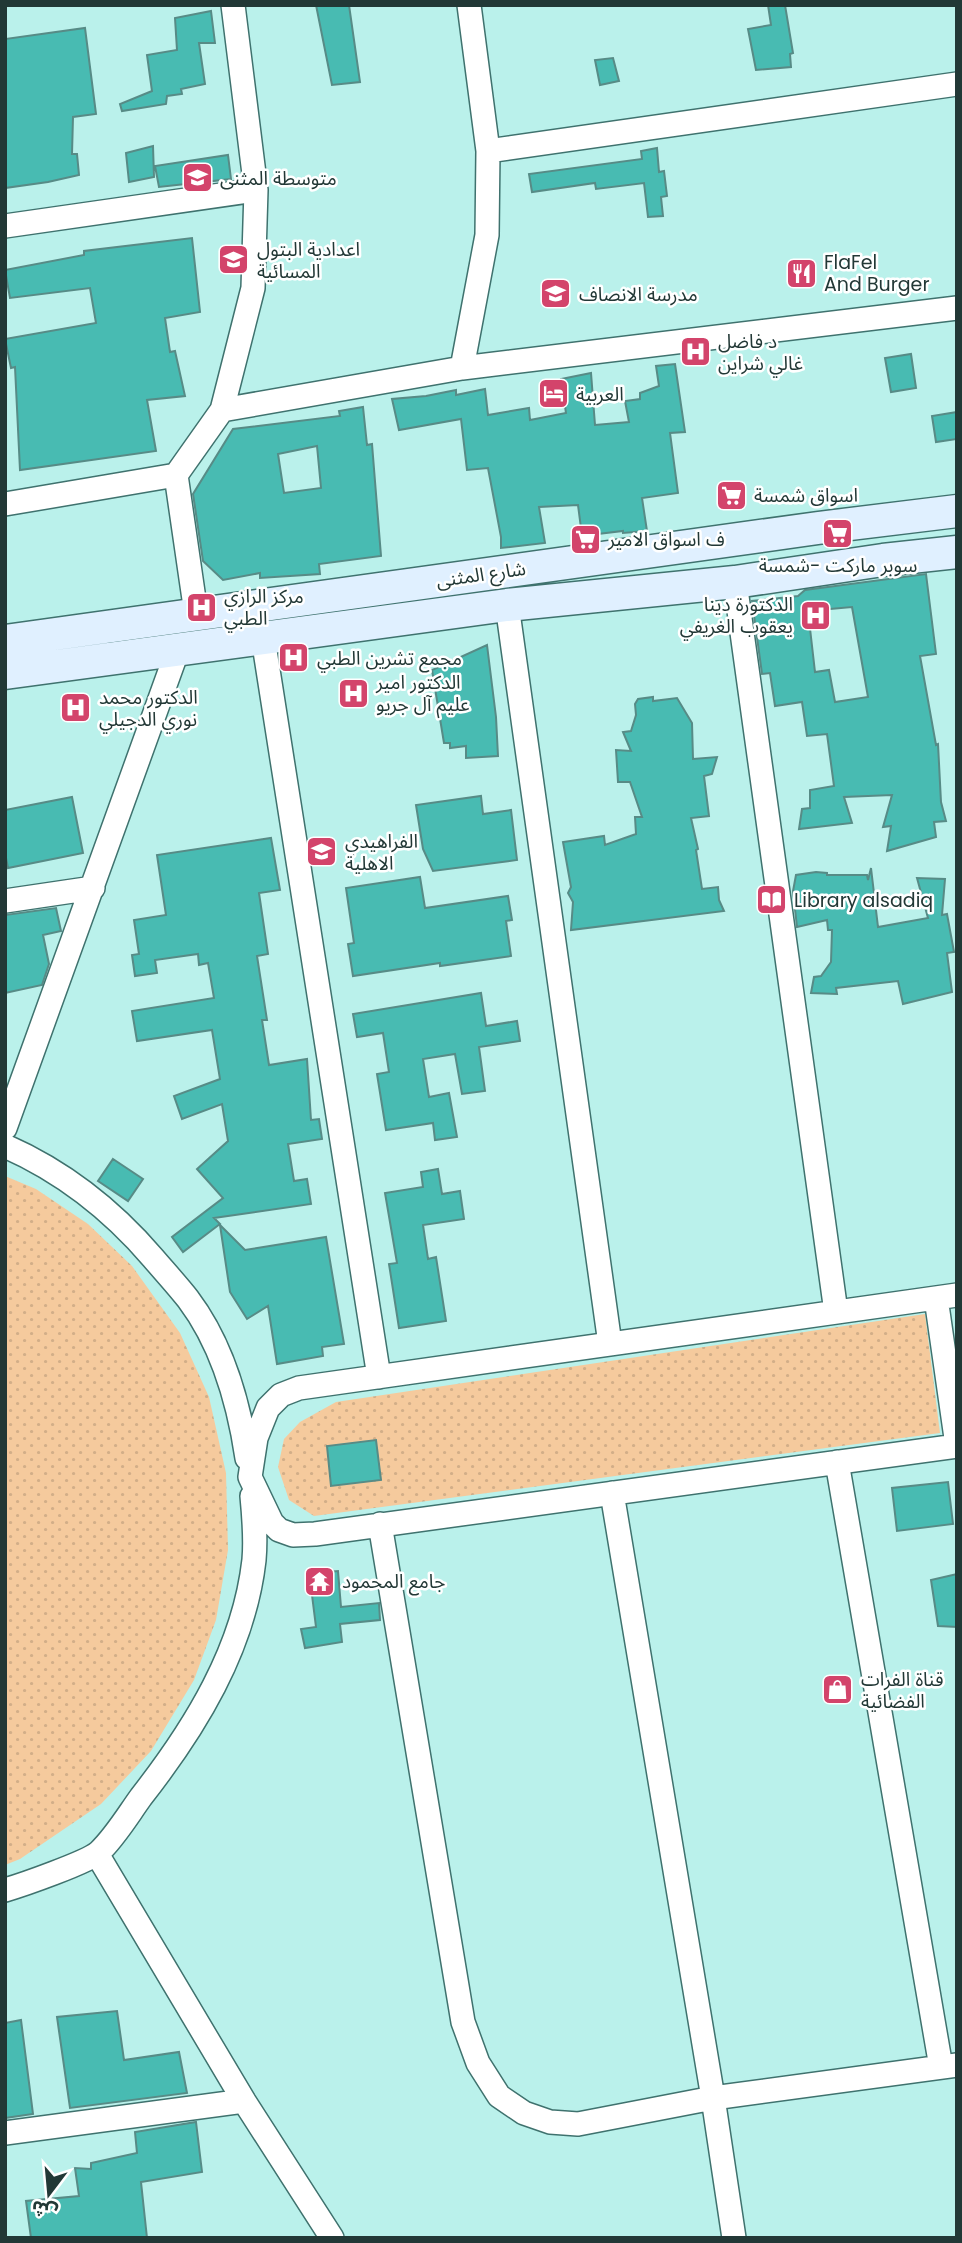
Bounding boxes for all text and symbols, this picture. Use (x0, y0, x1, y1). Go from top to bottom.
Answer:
school or university icon: متوسطة المثنى (180, 161, 214, 195)
place label: متوسطة المثنى (220, 165, 337, 192)
place label: اعدادية البتول المسائية (257, 236, 360, 285)
school or university icon: اعدادية البتول المسائية (217, 243, 251, 277)
place label: FlaFel And Burger (824, 249, 930, 298)
restaurant icon: FlaFel And Burger (784, 256, 818, 290)
school or university icon: مدرسة الانصاف (539, 277, 573, 311)
place label: مدرسة الانصاف (579, 281, 698, 308)
place label: د فاضل غالي شراين (718, 328, 803, 378)
hospital icon: د فاضل غالي شراين (678, 335, 712, 369)
hotel icon: العربية (536, 377, 570, 411)
place label: العربية (576, 381, 624, 408)
supermarket icon: اسواق شمسة (714, 478, 748, 512)
place label: اسواق شمسة (754, 482, 858, 509)
supermarket icon: سوبر ماركت -شمسة (821, 517, 855, 551)
supermarket icon: ف اسواق الامير (568, 522, 602, 556)
place label: ف اسواق الامير (607, 526, 725, 553)
place label: سوبر ماركت -شمسة (759, 552, 917, 579)
street label: شارع المثنى (435, 555, 528, 594)
place label: مركز الرازي الطبي (224, 583, 304, 633)
hospital icon: مركز الرازي الطبي (184, 590, 218, 624)
place label: الدكتورة دينا يعقوب الغريفي (680, 591, 793, 641)
hospital icon: الدكتورة دينا يعقوب الغريفي (799, 598, 833, 632)
hospital icon: مجمع تشرين الطبي (277, 641, 311, 675)
place label: مجمع تشرين الطبي (317, 645, 462, 673)
place label: الدكتور امير عليم آل جريو (375, 669, 470, 719)
hospital icon: الدكتور امير عليم آل جريو (336, 676, 370, 710)
place label: الدكتور محمد نوري الدجيلي (99, 684, 198, 734)
hospital icon: الدكتور محمد نوري الدجيلي (59, 691, 93, 725)
place label: الفراهيدي الاهلية (345, 828, 418, 877)
school or university icon: الفراهيدي الاهلية (305, 835, 339, 869)
library icon: Library alsadiq (754, 883, 788, 917)
place label: Library alsadiq (794, 887, 933, 914)
temple icon: جامع المحمود (302, 1564, 336, 1598)
place label: جامع المحمود (342, 1568, 445, 1596)
place label: قناة الفرات الفضائية (861, 1666, 944, 1715)
shop icon: قناة الفرات الفضائية (821, 1673, 855, 1707)
north arrow (14, 2159, 84, 2229)
text: ش (28, 2193, 61, 2226)

